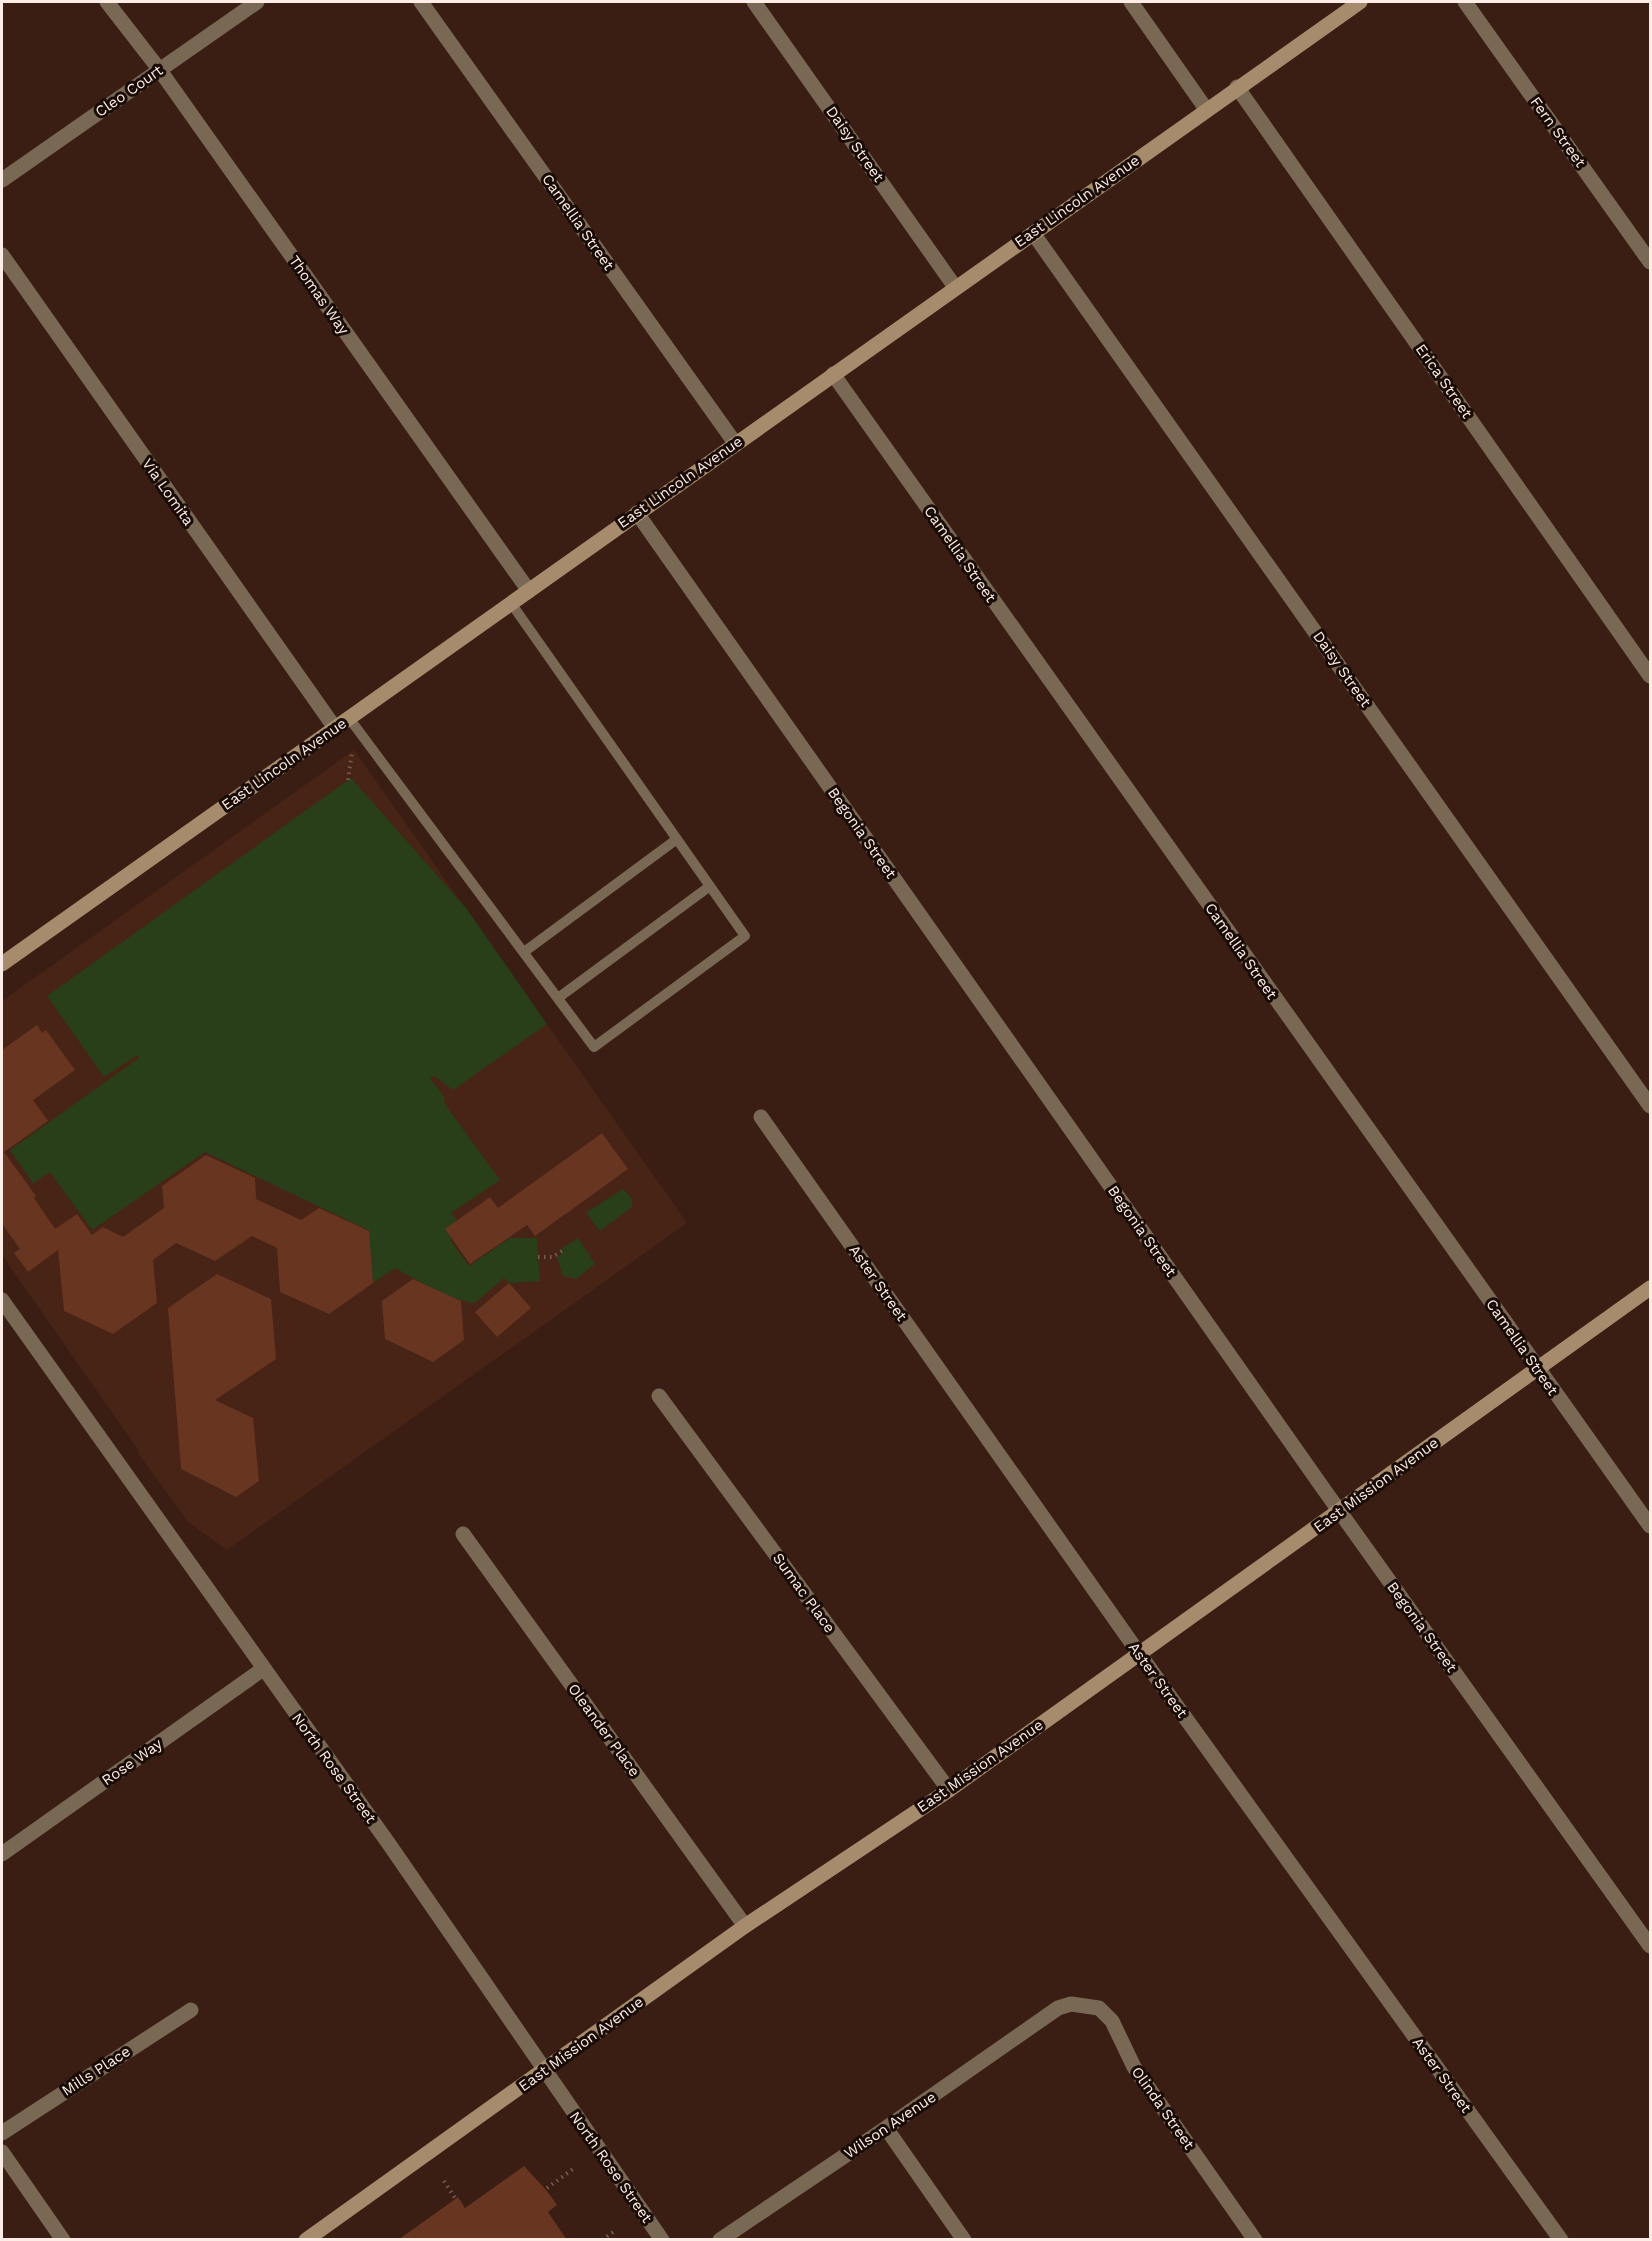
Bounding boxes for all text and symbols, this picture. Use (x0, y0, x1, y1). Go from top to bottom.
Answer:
street label: Cleo Court (92, 61, 167, 121)
street label: Fern Street (1526, 93, 1590, 171)
street label: Daisy Street (822, 103, 888, 186)
street label: East Lincoln Avenue (1011, 151, 1143, 251)
street label: Camellia Street (538, 170, 618, 274)
street label: Thomas Way (285, 252, 353, 338)
street label: Erica Street (1412, 340, 1477, 422)
street label: East Lincoln Avenue (614, 432, 746, 532)
street label: Via Lomita (138, 455, 198, 529)
street label: Camellia Street (920, 502, 1000, 606)
street label: Daisy Street (1309, 628, 1375, 711)
street label: East Lincoln Avenue (218, 714, 350, 814)
street label: Begonia Street (824, 784, 900, 883)
street label: Camellia Street (1201, 899, 1281, 1003)
street label: Begonia Street (1104, 1182, 1180, 1281)
street label: Aster Street (845, 1242, 911, 1325)
street label: Camellia Street (1482, 1295, 1562, 1399)
street label: East Mission Avenue (1310, 1434, 1442, 1536)
street label: Sumac Place (769, 1550, 839, 1636)
street label: Begonia Street (1383, 1578, 1461, 1676)
street label: Aster Street (1125, 1639, 1192, 1722)
street label: Oleander Place (564, 1680, 644, 1780)
street label: North Rose Street (288, 1709, 380, 1827)
street label: East Mission Avenue (913, 1716, 1047, 1816)
street label: Rose Way (98, 1735, 166, 1789)
street label: East Mission Avenue (515, 1993, 647, 2095)
street label: Aster Street (1409, 2034, 1476, 2117)
street label: Mills Place (58, 2042, 134, 2100)
street label: Olinda Street (1128, 2063, 1199, 2153)
street label: Wilson Avenue (841, 2088, 939, 2162)
street label: North Rose Street (566, 2108, 657, 2227)

